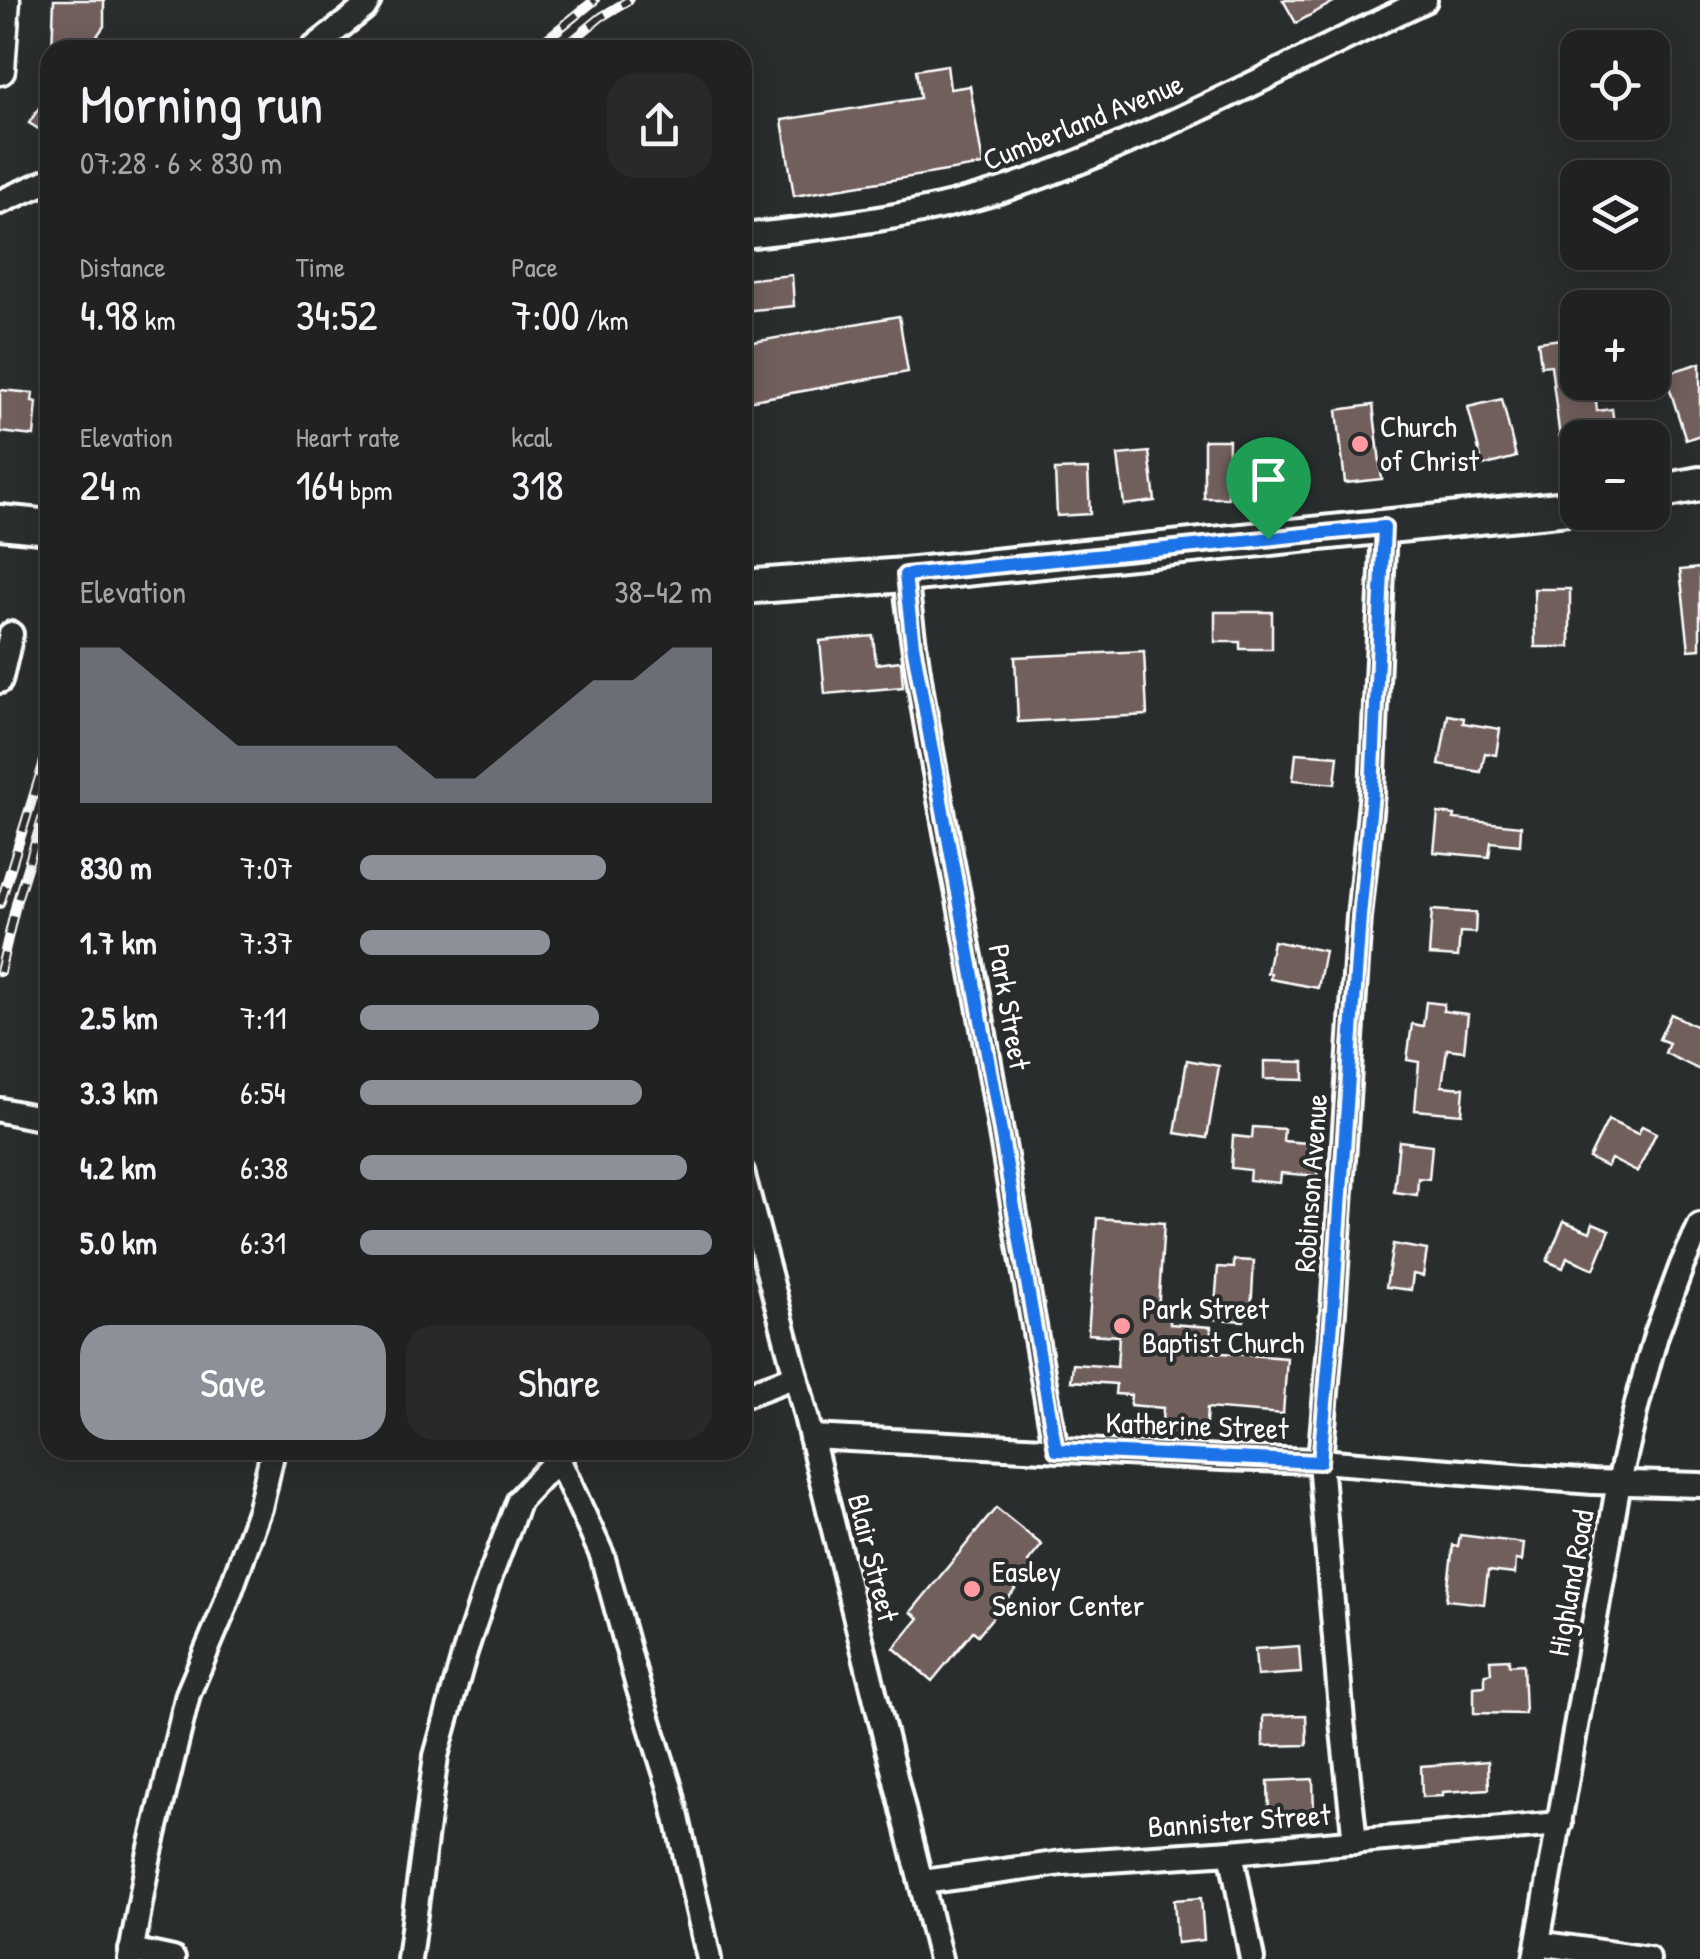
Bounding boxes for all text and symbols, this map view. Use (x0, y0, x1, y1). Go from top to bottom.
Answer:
map controls (1560, 30, 1670, 530)
button: locate (1560, 30, 1670, 140)
street label: Cumberland Avenue (977, 63, 1189, 179)
text: Morning run (80, 66, 323, 140)
button: share (607, 73, 712, 178)
text: 07:28 · 6 × 830 m (80, 141, 282, 184)
button: layers (1560, 160, 1670, 270)
text: Distance (80, 248, 166, 286)
text: Time (296, 248, 345, 286)
text: Pace (511, 248, 558, 286)
text: 4.98 (80, 286, 138, 343)
text: 34:52 (296, 286, 377, 343)
text: 7:00 (511, 286, 580, 343)
button: + (1560, 290, 1670, 400)
text: km (138, 301, 175, 339)
text: /km (580, 301, 628, 339)
place label: Church of Christ (1380, 406, 1480, 480)
text: Elevation (80, 418, 173, 456)
text: Heart rate (296, 418, 400, 456)
text: kcal (511, 418, 552, 456)
button: − (1560, 420, 1670, 530)
marker: Church of Christ (1349, 433, 1371, 455)
pin (1226, 437, 1311, 540)
icon: arrive (1241, 452, 1296, 507)
text: 24 (80, 456, 115, 513)
text: 164 (296, 456, 343, 513)
text: 318 (511, 456, 564, 513)
text: m (115, 471, 141, 509)
text: bpm (343, 471, 392, 509)
text: Elevation (80, 570, 186, 613)
text: 38–42 m (614, 570, 712, 613)
text: 830 m (80, 846, 152, 889)
text: 7:07 (240, 846, 293, 889)
text: 1.7 km (80, 921, 157, 964)
text: 7:37 (240, 921, 293, 964)
street label: Park Street (979, 941, 1041, 1073)
text: 2.5 km (80, 996, 158, 1039)
text: 7:11 (240, 996, 287, 1039)
text: 3.3 km (80, 1071, 158, 1114)
text: 6:54 (240, 1071, 286, 1114)
street label: Robinson Avenue (1284, 1092, 1336, 1273)
text: 4.2 km (80, 1146, 156, 1189)
text: 6:38 (240, 1146, 288, 1189)
text: 5.0 km (80, 1221, 157, 1264)
text: 6:31 (240, 1221, 286, 1264)
place label: Park Street Baptist Church (1142, 1288, 1304, 1362)
marker: Park Street Baptist Church (1111, 1315, 1133, 1337)
button: Save (80, 1325, 386, 1440)
button: Share (406, 1325, 712, 1440)
street label: Katherine Street (1105, 1402, 1290, 1448)
street label: Blair Street (839, 1490, 909, 1626)
street label: Highland Road (1537, 1506, 1603, 1659)
place label: Easley Senior Center (992, 1551, 1145, 1625)
marker: Easley Senior Center (961, 1578, 983, 1600)
street label: Bannister Street (1146, 1794, 1332, 1846)

